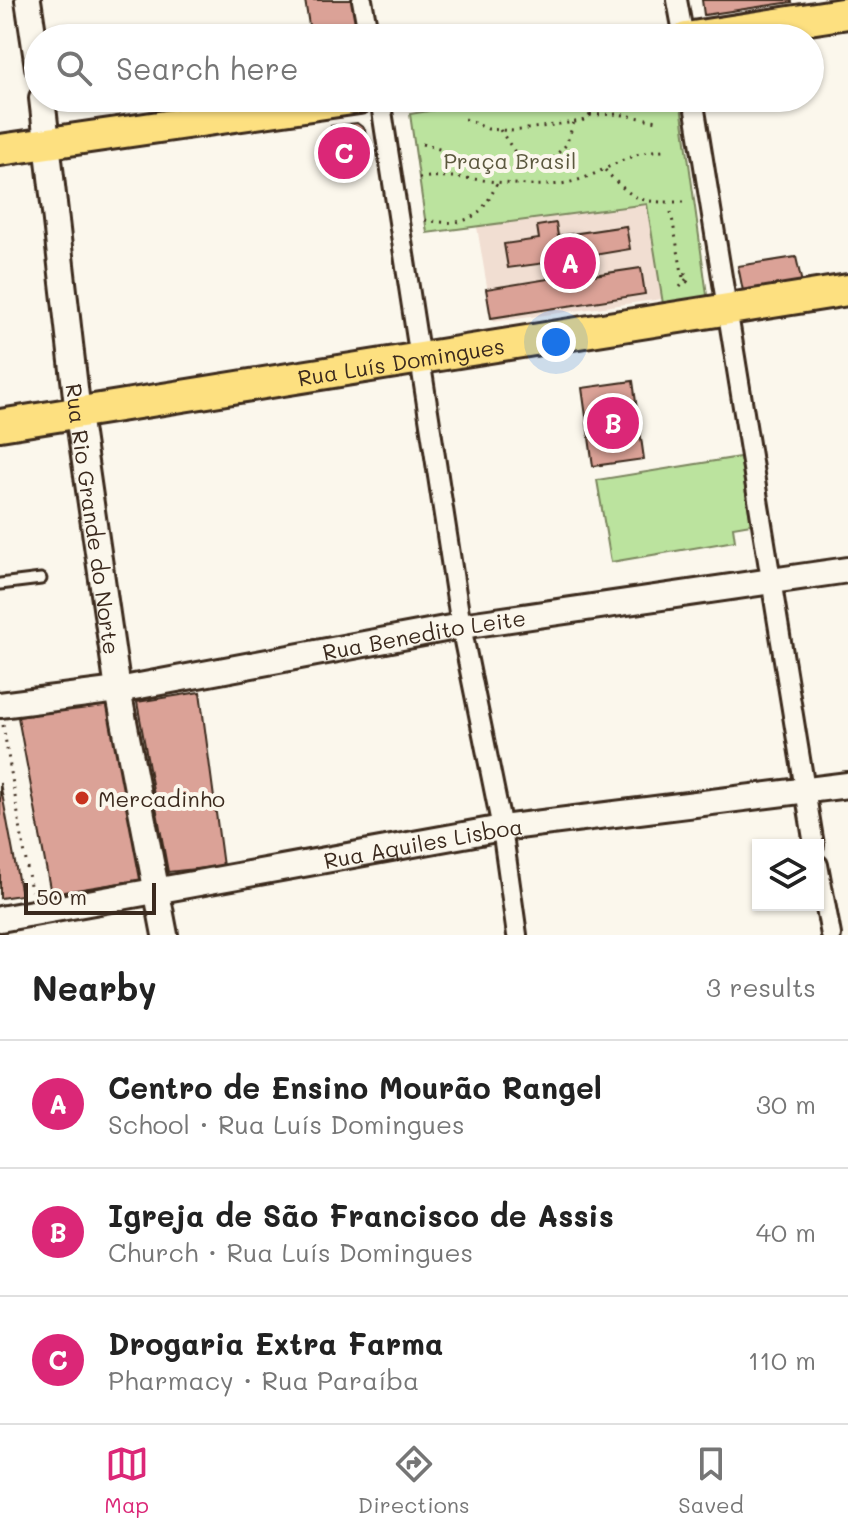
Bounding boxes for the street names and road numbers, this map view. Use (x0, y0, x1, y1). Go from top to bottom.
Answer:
street label: Rua Luís Domingues (295, 330, 506, 392)
street label: Rua Rio Grande do Norte (60, 382, 127, 656)
street label: Rua Benedito Leite (320, 602, 527, 666)
street label: Rua Aquiles Lisboa (321, 811, 524, 875)

